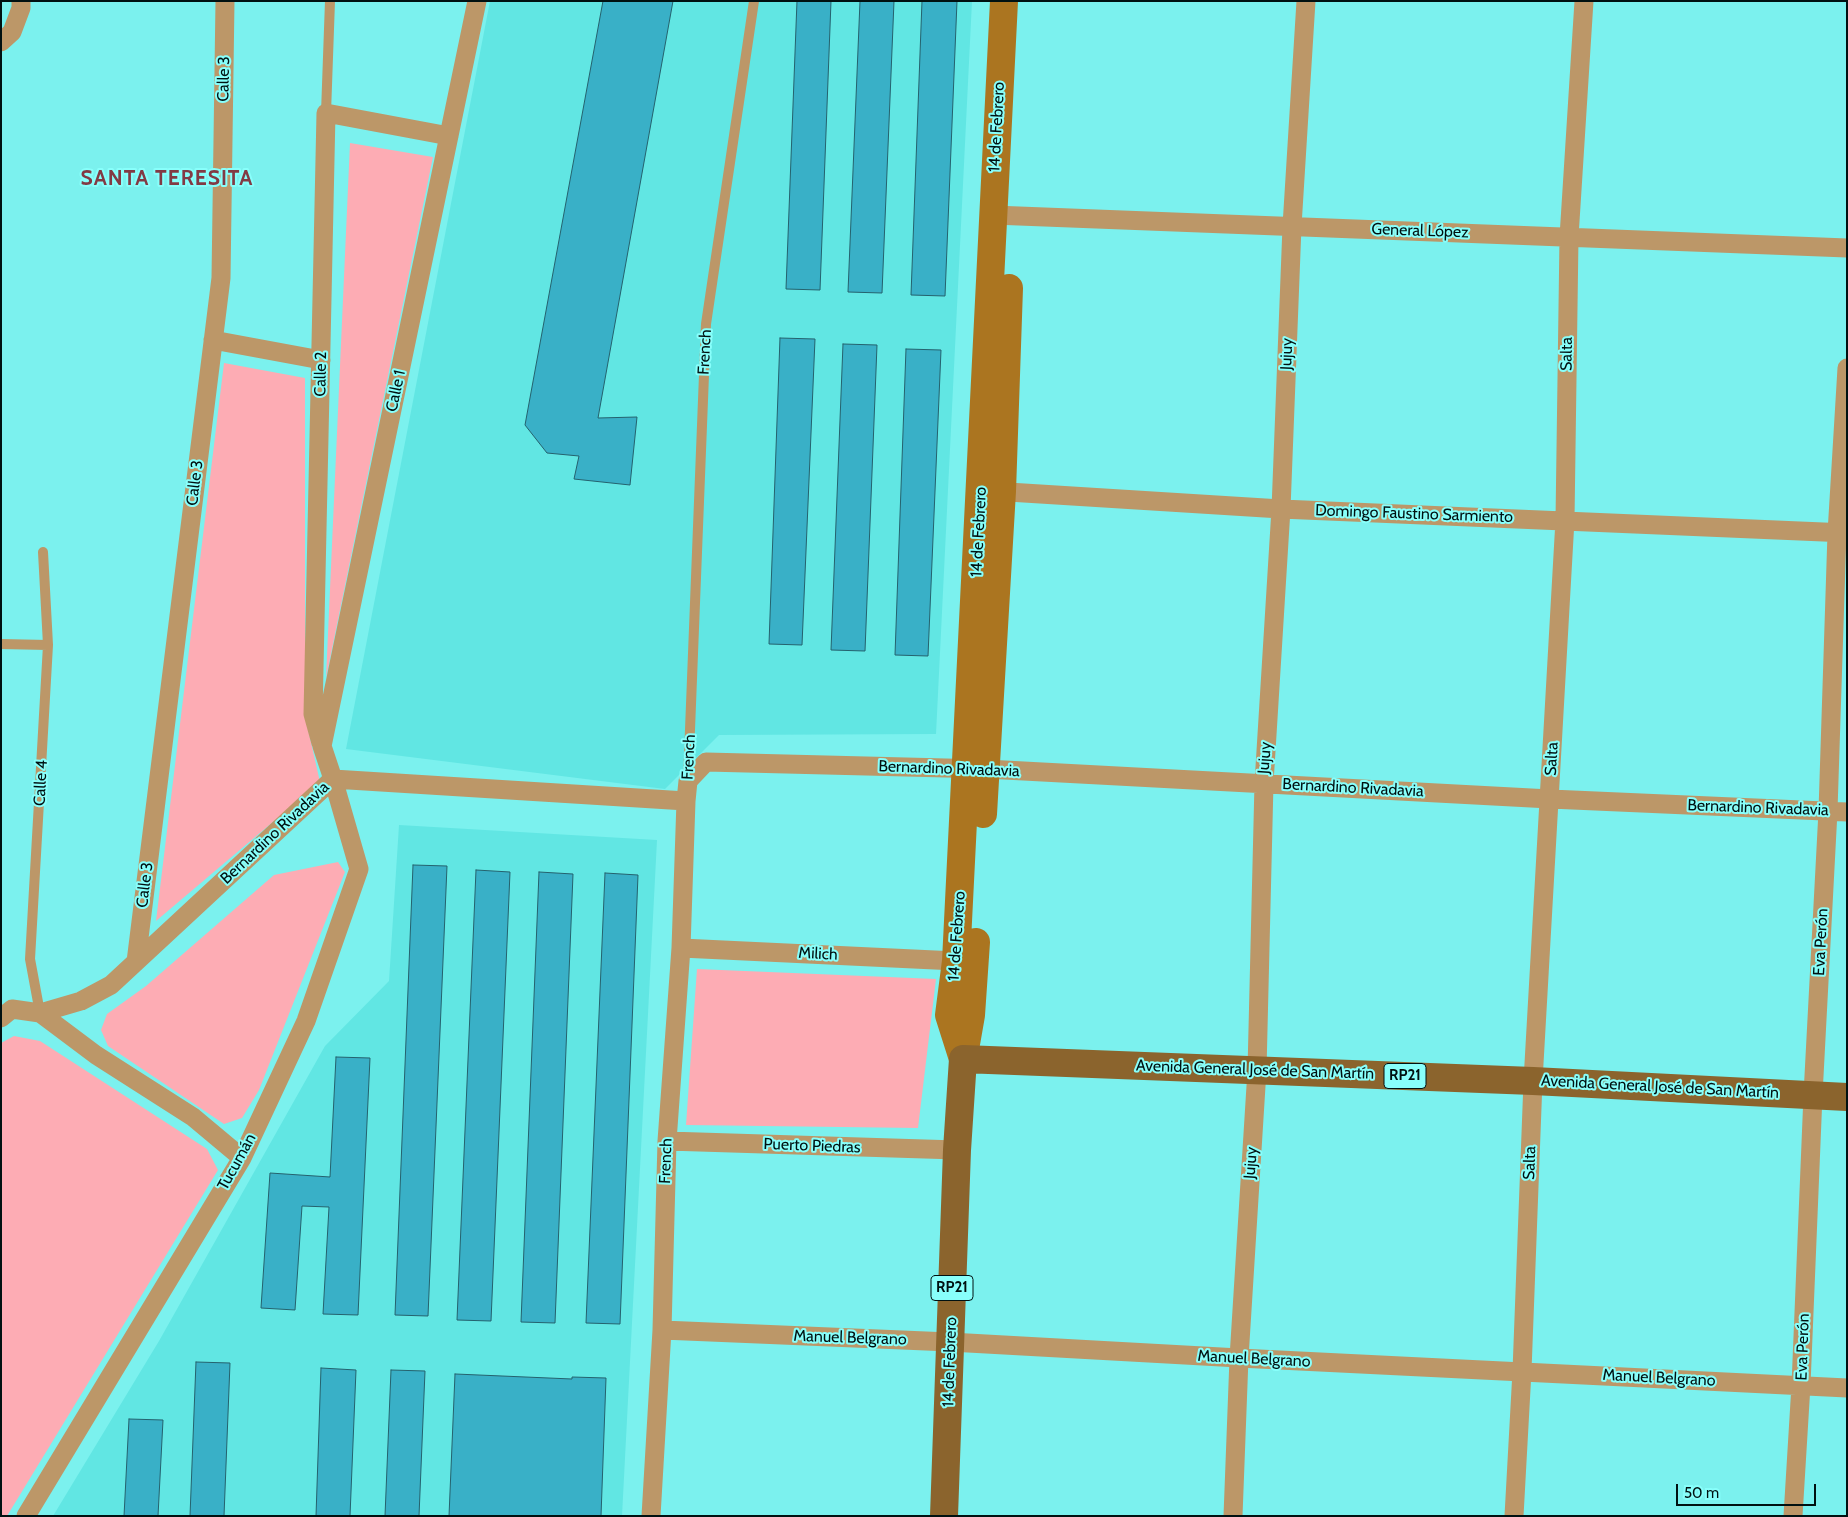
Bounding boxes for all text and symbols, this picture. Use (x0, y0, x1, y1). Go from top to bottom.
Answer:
street label: Calle 3 (214, 56, 234, 102)
street label: 14 de Febrero (985, 81, 1009, 173)
district label: SANTA TERESITA (79, 166, 255, 192)
street label: General López (1371, 220, 1469, 242)
street label: French (694, 329, 716, 375)
street label: Salta (1557, 337, 1577, 371)
street label: Jujuy (1277, 338, 1297, 370)
street label: Calle 2 (311, 351, 331, 397)
street label: Calle 1 (382, 368, 410, 414)
street label: Calle 3 (183, 459, 207, 507)
street label: 14 de Febrero (967, 486, 991, 578)
street label: Domingo Faustino Sarmiento (1315, 501, 1513, 527)
street label: French (678, 734, 700, 780)
street label: Jujuy (1254, 741, 1276, 775)
street label: Salta (1542, 742, 1562, 776)
street label: Bernardino Rivadavia (878, 757, 1020, 781)
street label: Calle 4 (30, 760, 52, 806)
street label: Bernardino Rivadavia (1282, 775, 1424, 801)
street label: Bernardino Rivadavia (217, 778, 333, 888)
street label: Bernardino Rivadavia (1687, 796, 1829, 820)
street label: Calle 3 (133, 861, 157, 909)
street label: 14 de Febrero (944, 890, 970, 982)
street label: Eva Perón (1810, 908, 1832, 976)
street label: Milich (798, 943, 838, 965)
street label: Avenida General José de San Martín (1136, 1056, 1374, 1084)
road number: RP21 (1384, 1064, 1426, 1088)
street label: Avenida General José de San Martín (1540, 1071, 1780, 1103)
street label: Tucumán (214, 1130, 260, 1194)
street label: Puerto Piedras (763, 1135, 861, 1157)
street label: French (656, 1138, 676, 1184)
street label: Jujuy (1240, 1146, 1262, 1180)
street label: Salta (1520, 1146, 1540, 1180)
road number: RP21 (931, 1276, 973, 1300)
street label: Eva Perón (1792, 1313, 1814, 1381)
street label: 14 de Febrero (939, 1317, 961, 1407)
street label: Manuel Belgrano (793, 1326, 907, 1350)
street label: Manuel Belgrano (1197, 1346, 1311, 1372)
street label: Manuel Belgrano (1602, 1365, 1716, 1391)
scale bar (1678, 1474, 1818, 1506)
text: 50 m (1684, 1484, 1719, 1502)

